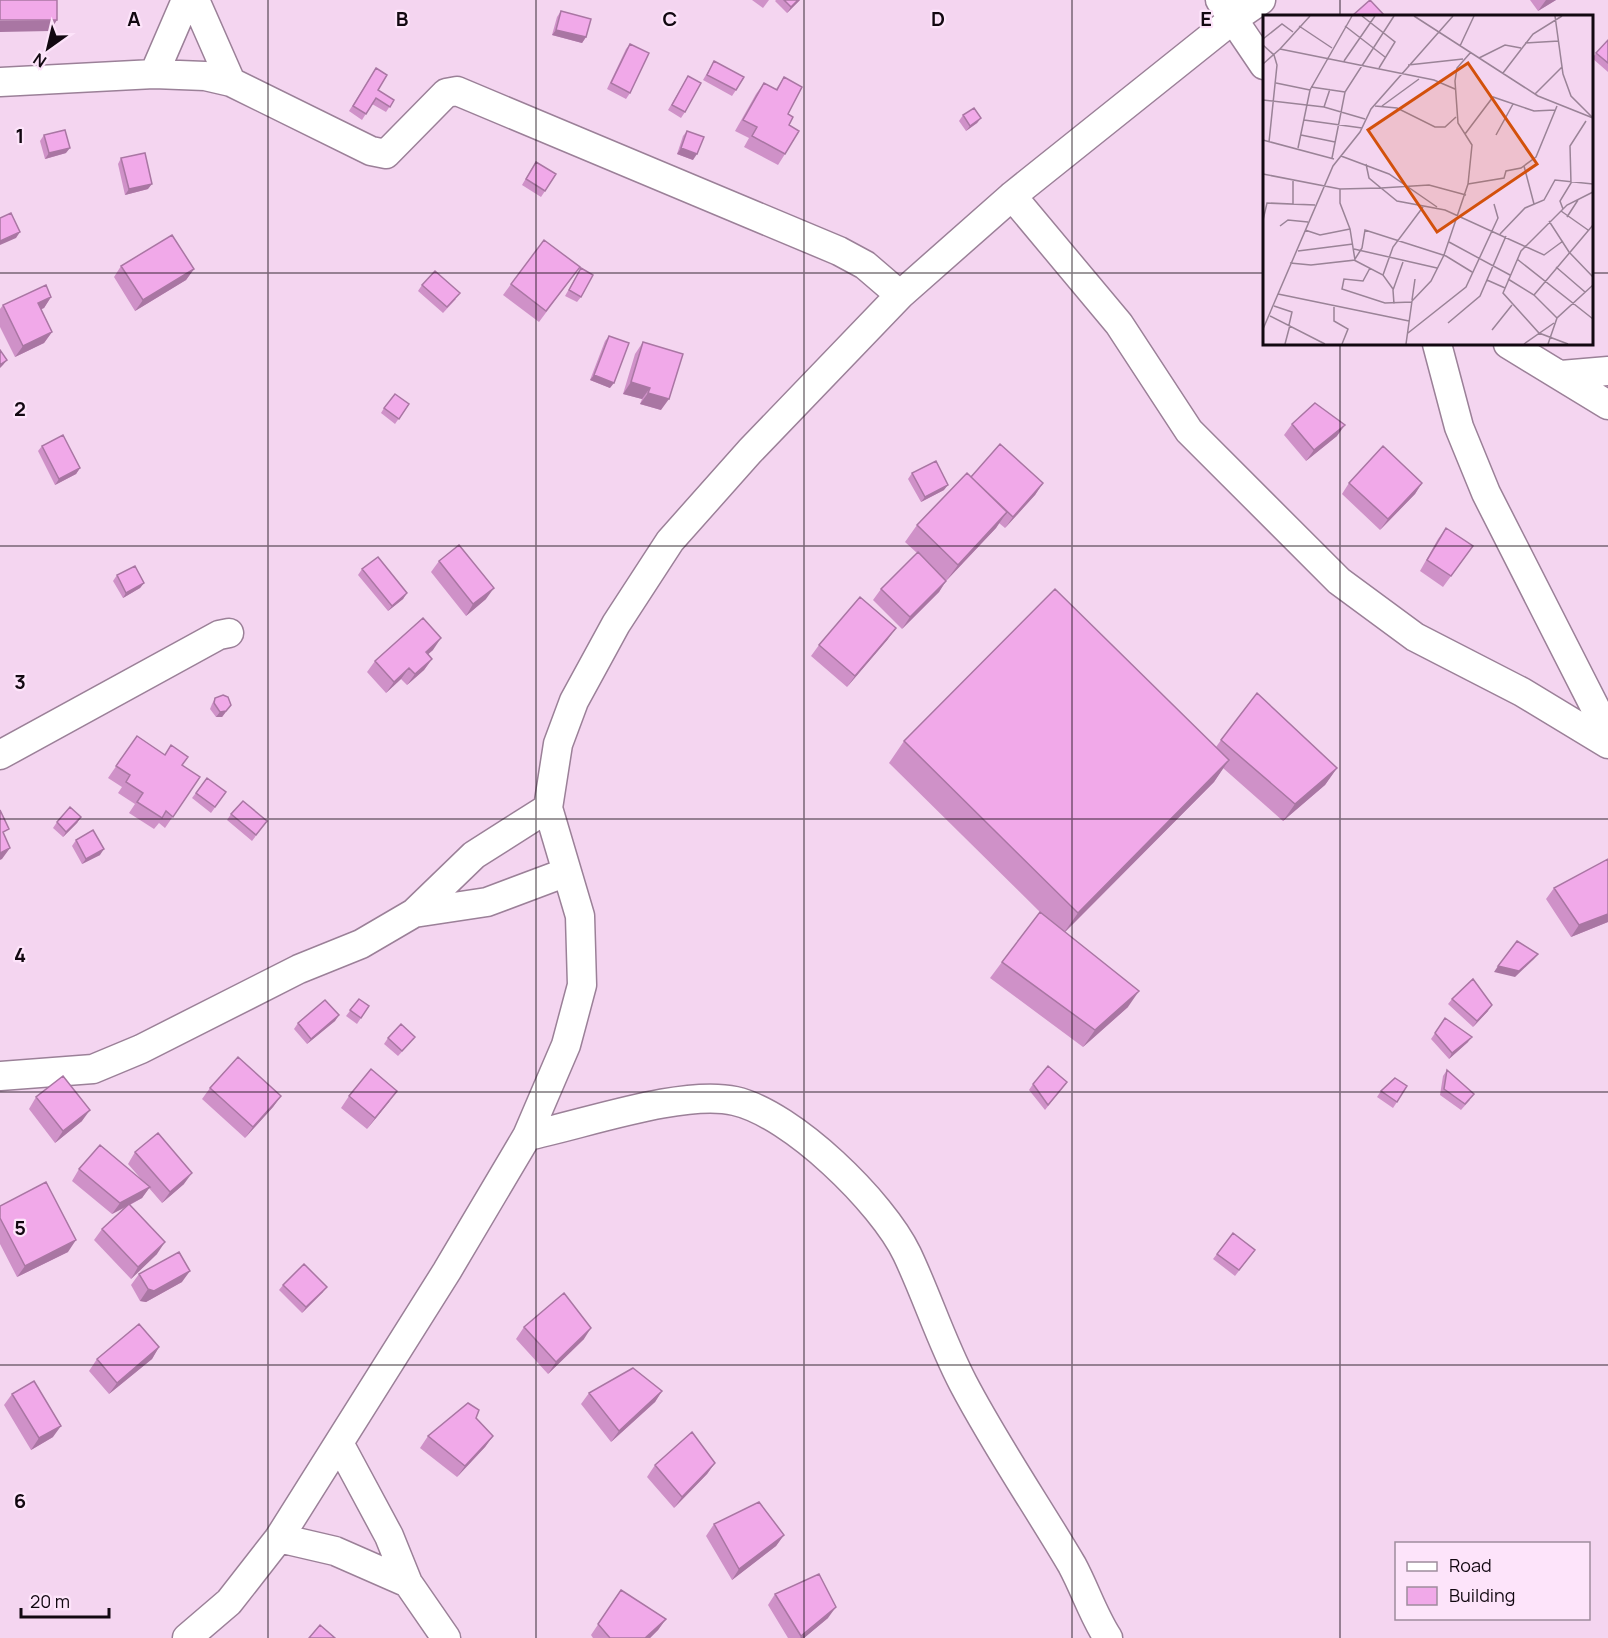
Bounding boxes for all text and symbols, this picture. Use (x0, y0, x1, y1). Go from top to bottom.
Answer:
text: A (127, 5, 141, 32)
text: B (396, 5, 409, 32)
text: C (663, 5, 677, 32)
text: D (931, 5, 945, 32)
text: E (1200, 5, 1212, 32)
inset map (1263, 15, 1593, 345)
north arrow (18, 18, 78, 78)
text: N (29, 48, 51, 73)
text: 1 (16, 122, 24, 149)
text: 2 (14, 395, 26, 422)
text: 3 (14, 668, 26, 695)
text: 4 (14, 941, 26, 968)
text: 5 (14, 1214, 26, 1241)
text: 6 (14, 1487, 26, 1514)
legend (1395, 1542, 1590, 1620)
text: Road (1449, 1553, 1492, 1577)
scale bar (21, 1581, 110, 1619)
text: Building (1449, 1583, 1515, 1607)
text: 20 m (30, 1589, 70, 1613)

